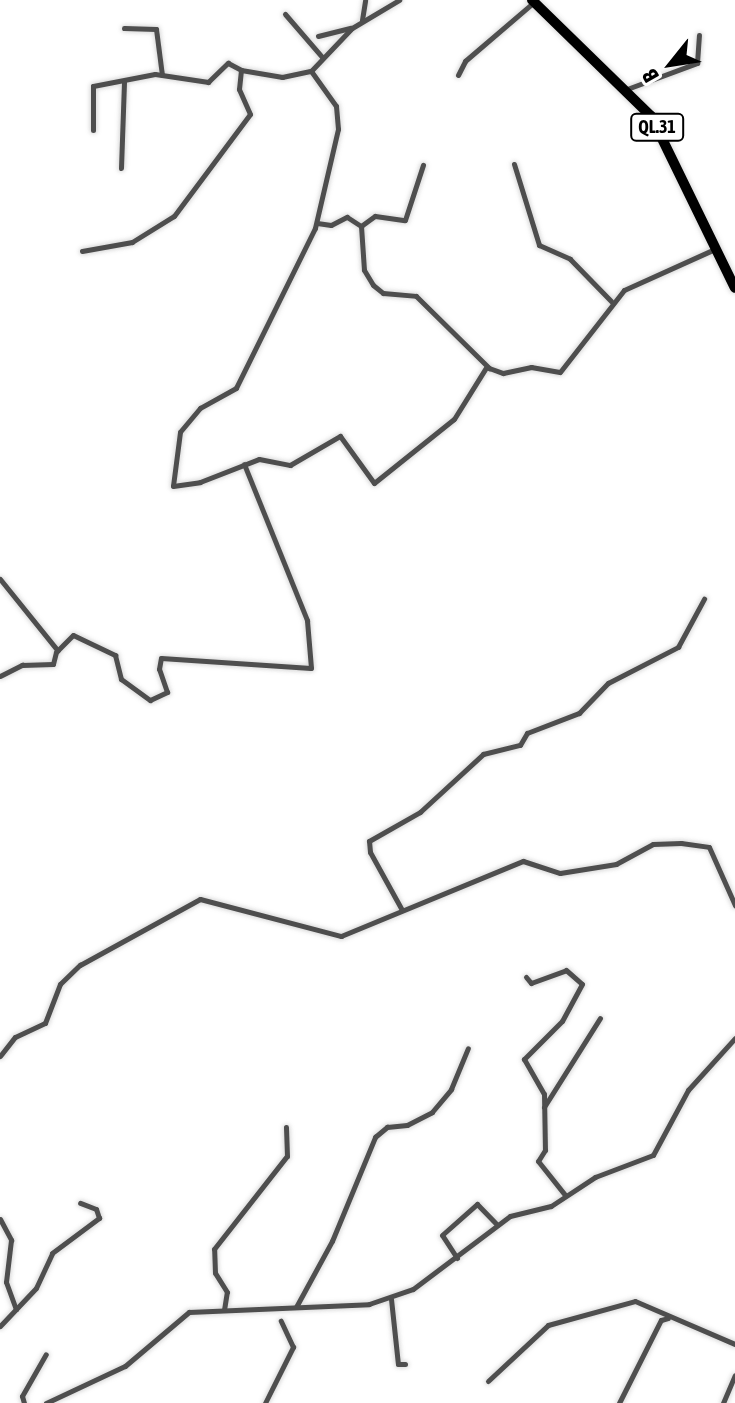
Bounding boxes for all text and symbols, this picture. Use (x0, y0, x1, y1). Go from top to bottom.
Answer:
north arrow (631, 24, 711, 104)
text: B (636, 65, 664, 87)
road number: QL.31 (629, 113, 685, 141)

